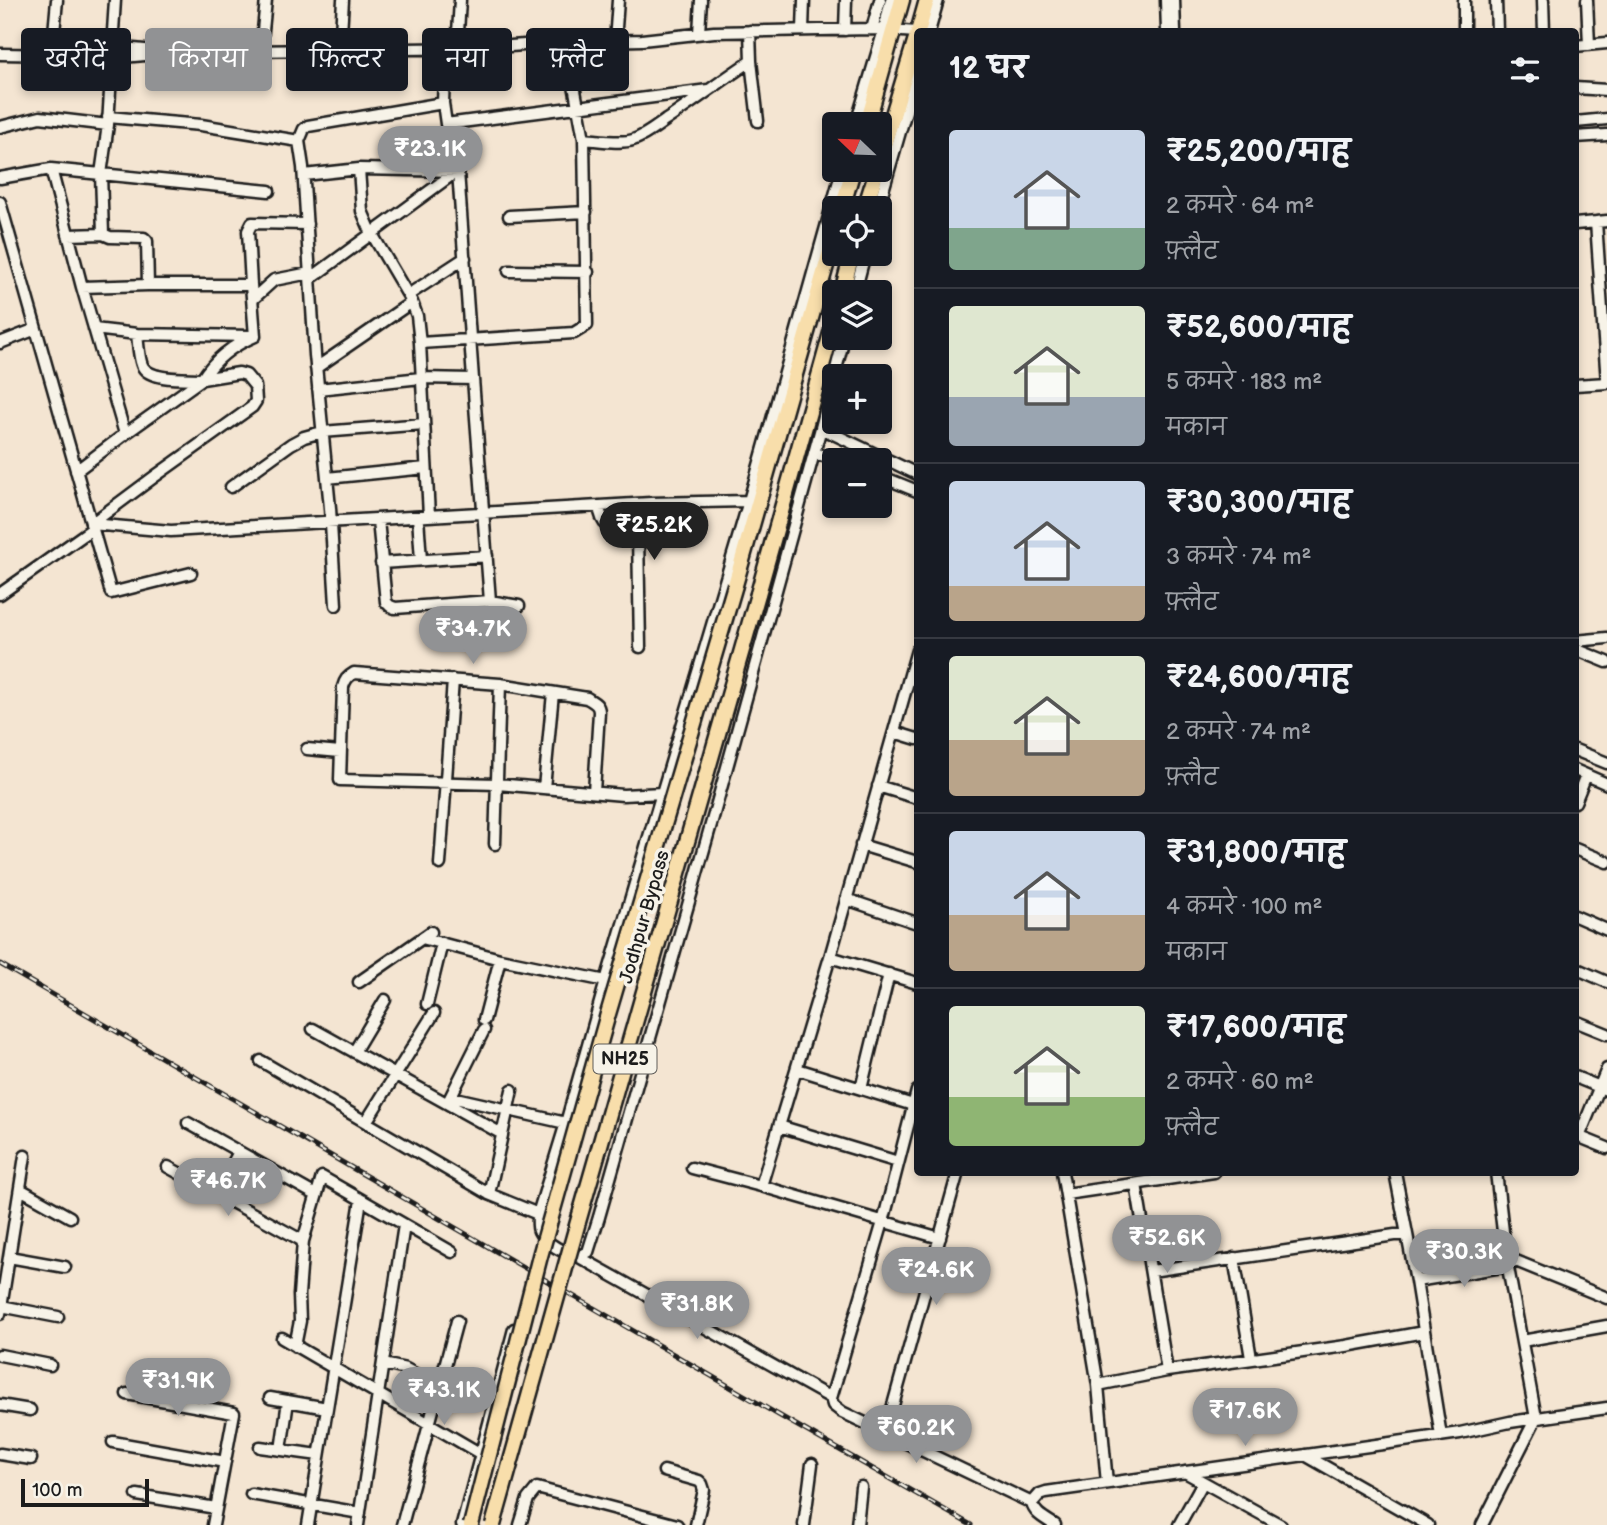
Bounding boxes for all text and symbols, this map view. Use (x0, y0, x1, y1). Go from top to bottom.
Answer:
chip: खरीदें (21, 28, 131, 91)
chip: किराया (145, 28, 272, 91)
chip: फ़िल्टर (286, 28, 408, 91)
chip: नया (422, 28, 512, 91)
chip: फ़्लैट (526, 28, 629, 91)
text: 12 घर (949, 51, 1028, 87)
icon: filters (1506, 51, 1544, 89)
north arrow (822, 112, 892, 182)
map controls (822, 112, 892, 518)
pin: ₹23.1K (373, 127, 487, 186)
text: ₹25,200/माह (1166, 134, 1350, 170)
text: ₹23.1K (394, 135, 466, 163)
icon: home (1005, 158, 1089, 242)
text: 2 कमरे · 64 m² (1166, 192, 1314, 220)
button: locate (822, 196, 892, 266)
text: फ़्लैट (1166, 238, 1218, 266)
button: layers (822, 280, 892, 350)
text: ₹52,600/माह (1166, 310, 1351, 346)
icon: home (1005, 334, 1089, 418)
button: + (822, 364, 892, 434)
text: 5 कमरे · 183 m² (1166, 368, 1322, 396)
text: मकान (1166, 414, 1227, 442)
button: − (822, 448, 892, 518)
text: ₹30,300/माह (1166, 485, 1351, 521)
pin: ₹25.2K (597, 503, 711, 562)
icon: home (1005, 509, 1089, 593)
text: ₹25.2K (615, 511, 693, 539)
text: 3 कमरे · 74 m² (1166, 543, 1311, 571)
text: फ़्लैट (1166, 589, 1218, 617)
pin: ₹34.7K (416, 606, 530, 666)
text: ₹34.7K (435, 615, 511, 643)
text: ₹24,600/माह (1166, 660, 1350, 696)
icon: home (1005, 684, 1089, 768)
text: 2 कमरे · 74 m² (1166, 718, 1311, 746)
text: फ़्लैट (1166, 764, 1218, 792)
text: ₹31,800/माह (1166, 835, 1346, 871)
street label: Jodhpur Bypass (615, 848, 675, 986)
icon: home (1005, 859, 1089, 943)
text: 4 कमरे · 100 m² (1166, 893, 1323, 921)
text: मकान (1166, 939, 1227, 967)
text: ₹17,600/माह (1166, 1010, 1345, 1046)
icon: home (1005, 1034, 1089, 1118)
road number: NH25 (594, 1044, 656, 1074)
text: 2 कमरे · 60 m² (1166, 1068, 1314, 1096)
text: फ़्लैट (1166, 1114, 1218, 1142)
pin: ₹46.7K (171, 1158, 285, 1218)
text: ₹46.7K (190, 1167, 266, 1195)
pin: ₹52.6K (1110, 1216, 1224, 1275)
text: ₹52.6K (1128, 1224, 1206, 1252)
pin: ₹30.3K (1407, 1230, 1521, 1289)
text: ₹30.3K (1425, 1238, 1503, 1266)
pin: ₹24.6K (879, 1248, 993, 1307)
text: ₹24.6K (898, 1256, 974, 1284)
pin: ₹31.8K (640, 1282, 754, 1341)
text: ₹31.8K (660, 1290, 734, 1318)
pin: ₹31.9K (121, 1358, 235, 1418)
text: ₹31.9K (141, 1367, 215, 1395)
pin: ₹43.1K (387, 1368, 501, 1427)
text: ₹43.1K (407, 1376, 481, 1404)
pin: ₹17.6K (1188, 1388, 1302, 1448)
text: ₹17.6K (1209, 1397, 1281, 1425)
pin: ₹60.2K (859, 1406, 973, 1465)
text: ₹60.2K (877, 1414, 955, 1442)
scale bar (21, 1476, 149, 1508)
text: 100 m (32, 1479, 83, 1502)

